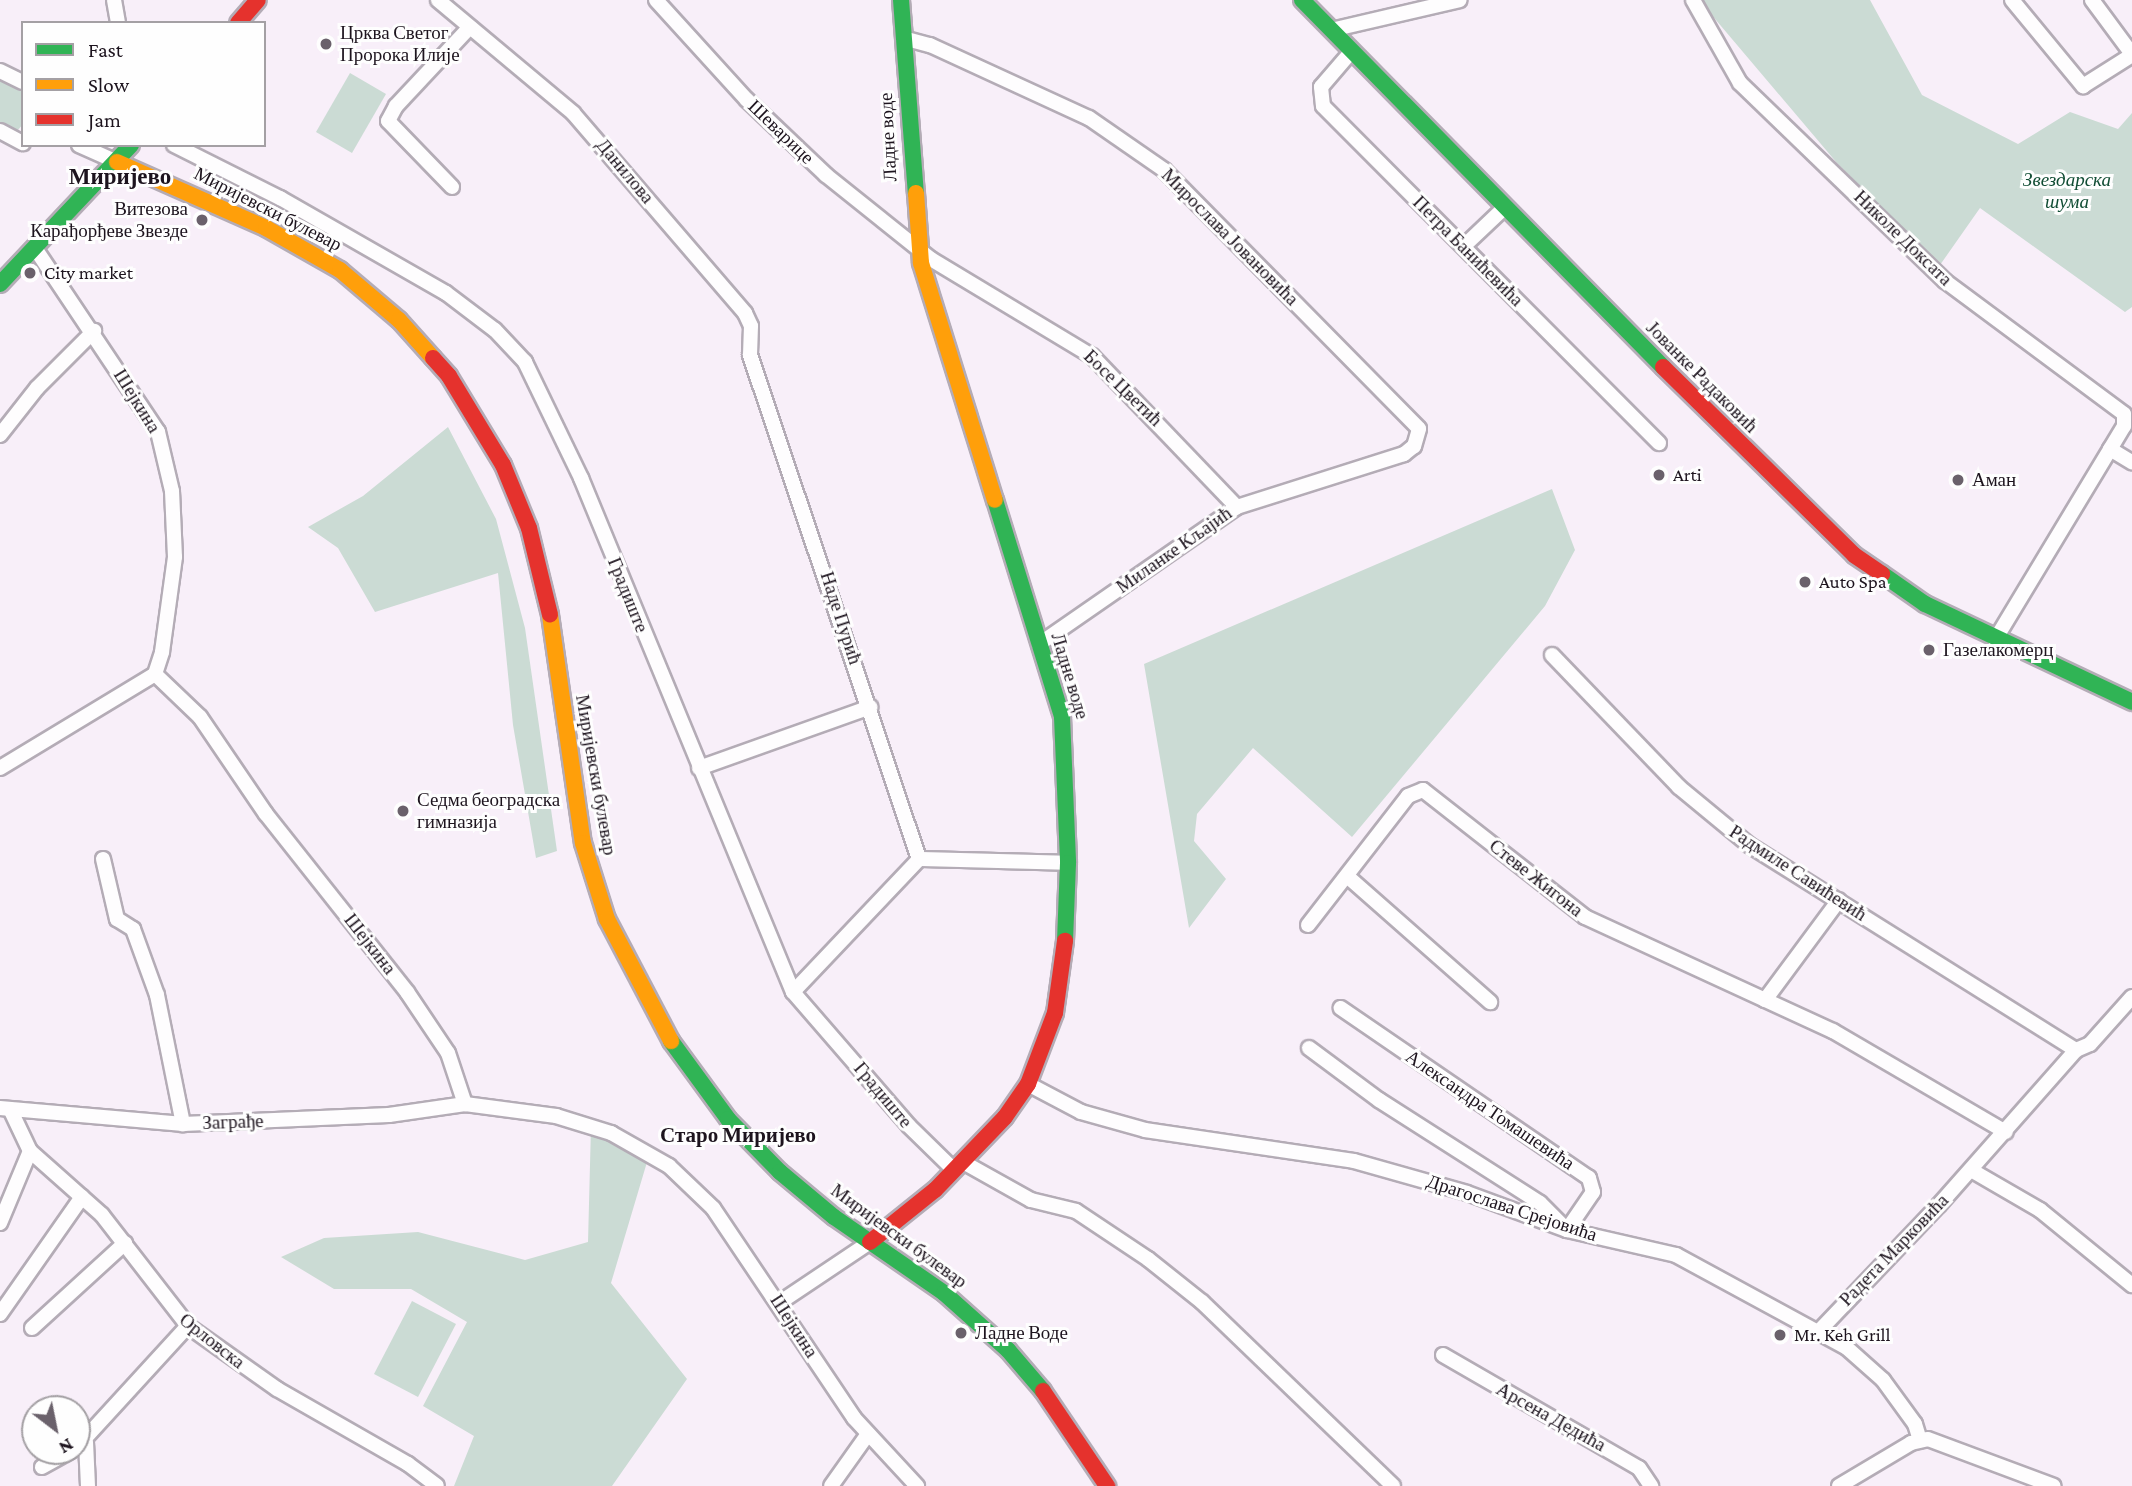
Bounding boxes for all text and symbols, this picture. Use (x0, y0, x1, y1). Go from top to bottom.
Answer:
legend (21, 21, 266, 147)
place label: Црква Светог Пророка Илије (340, 22, 460, 66)
marker: Црква Светог Пророка Илије (318, 36, 334, 52)
text: Fast (88, 38, 123, 62)
text: Slow (88, 73, 129, 97)
street label: Ладне воде (874, 92, 902, 182)
street label: Шеварице (743, 95, 819, 169)
text: Jam (88, 108, 121, 132)
street label: Данилова (591, 134, 659, 208)
district label: Миријево (69, 162, 171, 190)
street label: Миријевски булевар (190, 162, 346, 256)
street label: Мирослава Јовановића (1157, 164, 1303, 310)
park label: Звездарска шума (2023, 169, 2111, 213)
street label: Николе Доксата (1849, 185, 1957, 291)
street label: Петра Банићевића (1408, 191, 1528, 311)
place label: Витезова Карађорђеве Звезде (30, 198, 188, 242)
marker: Витезова Карађорђеве Звезде (194, 212, 210, 228)
place label: City market (44, 262, 133, 284)
marker: City market (22, 265, 38, 281)
street label: Јованке Радаковић (1641, 316, 1763, 438)
street label: Босе Цветић (1079, 345, 1167, 431)
street label: Шејкина (109, 365, 165, 437)
place label: Arti (1673, 464, 1702, 486)
marker: Arti (1651, 467, 1667, 483)
place label: Аман (1972, 469, 2016, 491)
marker: Аман (1950, 472, 1966, 488)
street label: Миланке Кљајић (1112, 502, 1236, 598)
street label: Градиште (603, 554, 653, 636)
street label: Наде Пурић (815, 569, 867, 667)
place label: Auto Spa (1819, 571, 1886, 593)
marker: Auto Spa (1797, 574, 1813, 590)
street label: Ладне воде (1046, 630, 1094, 722)
place label: Газелакомерц (1943, 639, 2053, 661)
marker: Газелакомерц (1921, 642, 1937, 658)
street label: Миријевски булевар (571, 693, 621, 857)
place label: Седма београдска гимназија (417, 789, 560, 833)
marker: Седма београдска гимназија (395, 803, 411, 819)
street label: Радмиле Савићевић (1725, 820, 1871, 926)
street label: Стеве Жигона (1485, 834, 1587, 922)
street label: Шејкина (339, 909, 401, 979)
street label: Александра Томашевића (1401, 1045, 1579, 1175)
street label: Градиште (849, 1057, 917, 1133)
street label: Заграђе (202, 1110, 264, 1134)
district label: Старо Миријево (660, 1122, 816, 1148)
street label: Драгослава Срејовића (1424, 1170, 1600, 1246)
street label: Миријевски булевар (826, 1179, 972, 1293)
street label: Радета Марковића (1835, 1189, 1953, 1311)
street label: Шејкина (765, 1290, 823, 1362)
street label: Орловска (175, 1308, 249, 1374)
place label: Ладне Воде (975, 1322, 1068, 1344)
place label: Mr. Keh Grill (1794, 1324, 1891, 1346)
marker: Ладне Воде (953, 1325, 969, 1341)
marker: Mr. Keh Grill (1772, 1327, 1788, 1343)
street label: Арсена Дедића (1492, 1378, 1610, 1456)
north arrow (21, 1395, 91, 1465)
text: N (55, 1434, 77, 1459)

